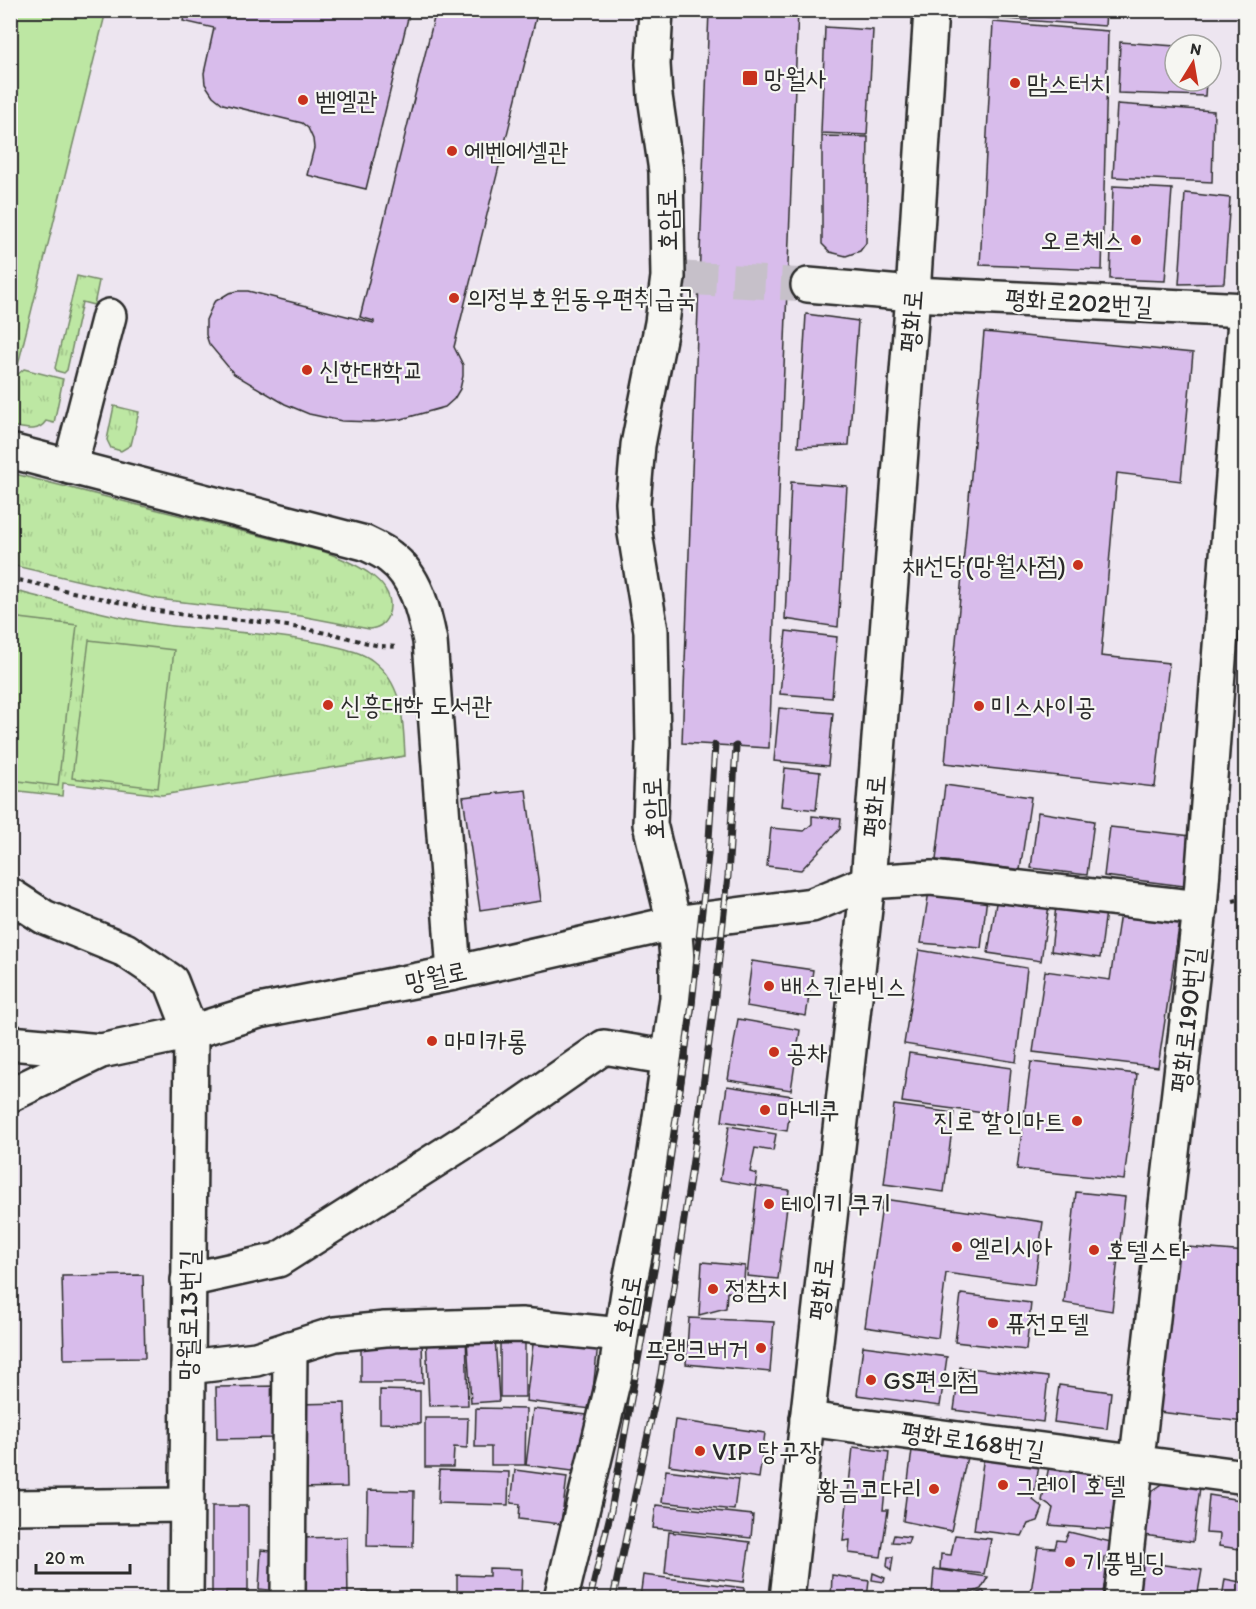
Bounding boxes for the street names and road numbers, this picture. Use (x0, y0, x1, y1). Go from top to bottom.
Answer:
street label: 호암로 (650, 188, 684, 252)
street label: 평화로202번길 (1004, 282, 1154, 322)
street label: 평화로 (893, 289, 929, 353)
street label: 평화로 (856, 774, 892, 838)
street label: 호암로 (635, 777, 671, 841)
street label: 평화로190번길 (1163, 946, 1211, 1094)
street label: 망월로 (402, 954, 470, 998)
street label: 망월로13번길 (171, 1249, 205, 1381)
street label: 평화로 (802, 1256, 840, 1322)
street label: 호암로 (606, 1272, 648, 1340)
street label: 평화로168번길 (899, 1415, 1047, 1467)

